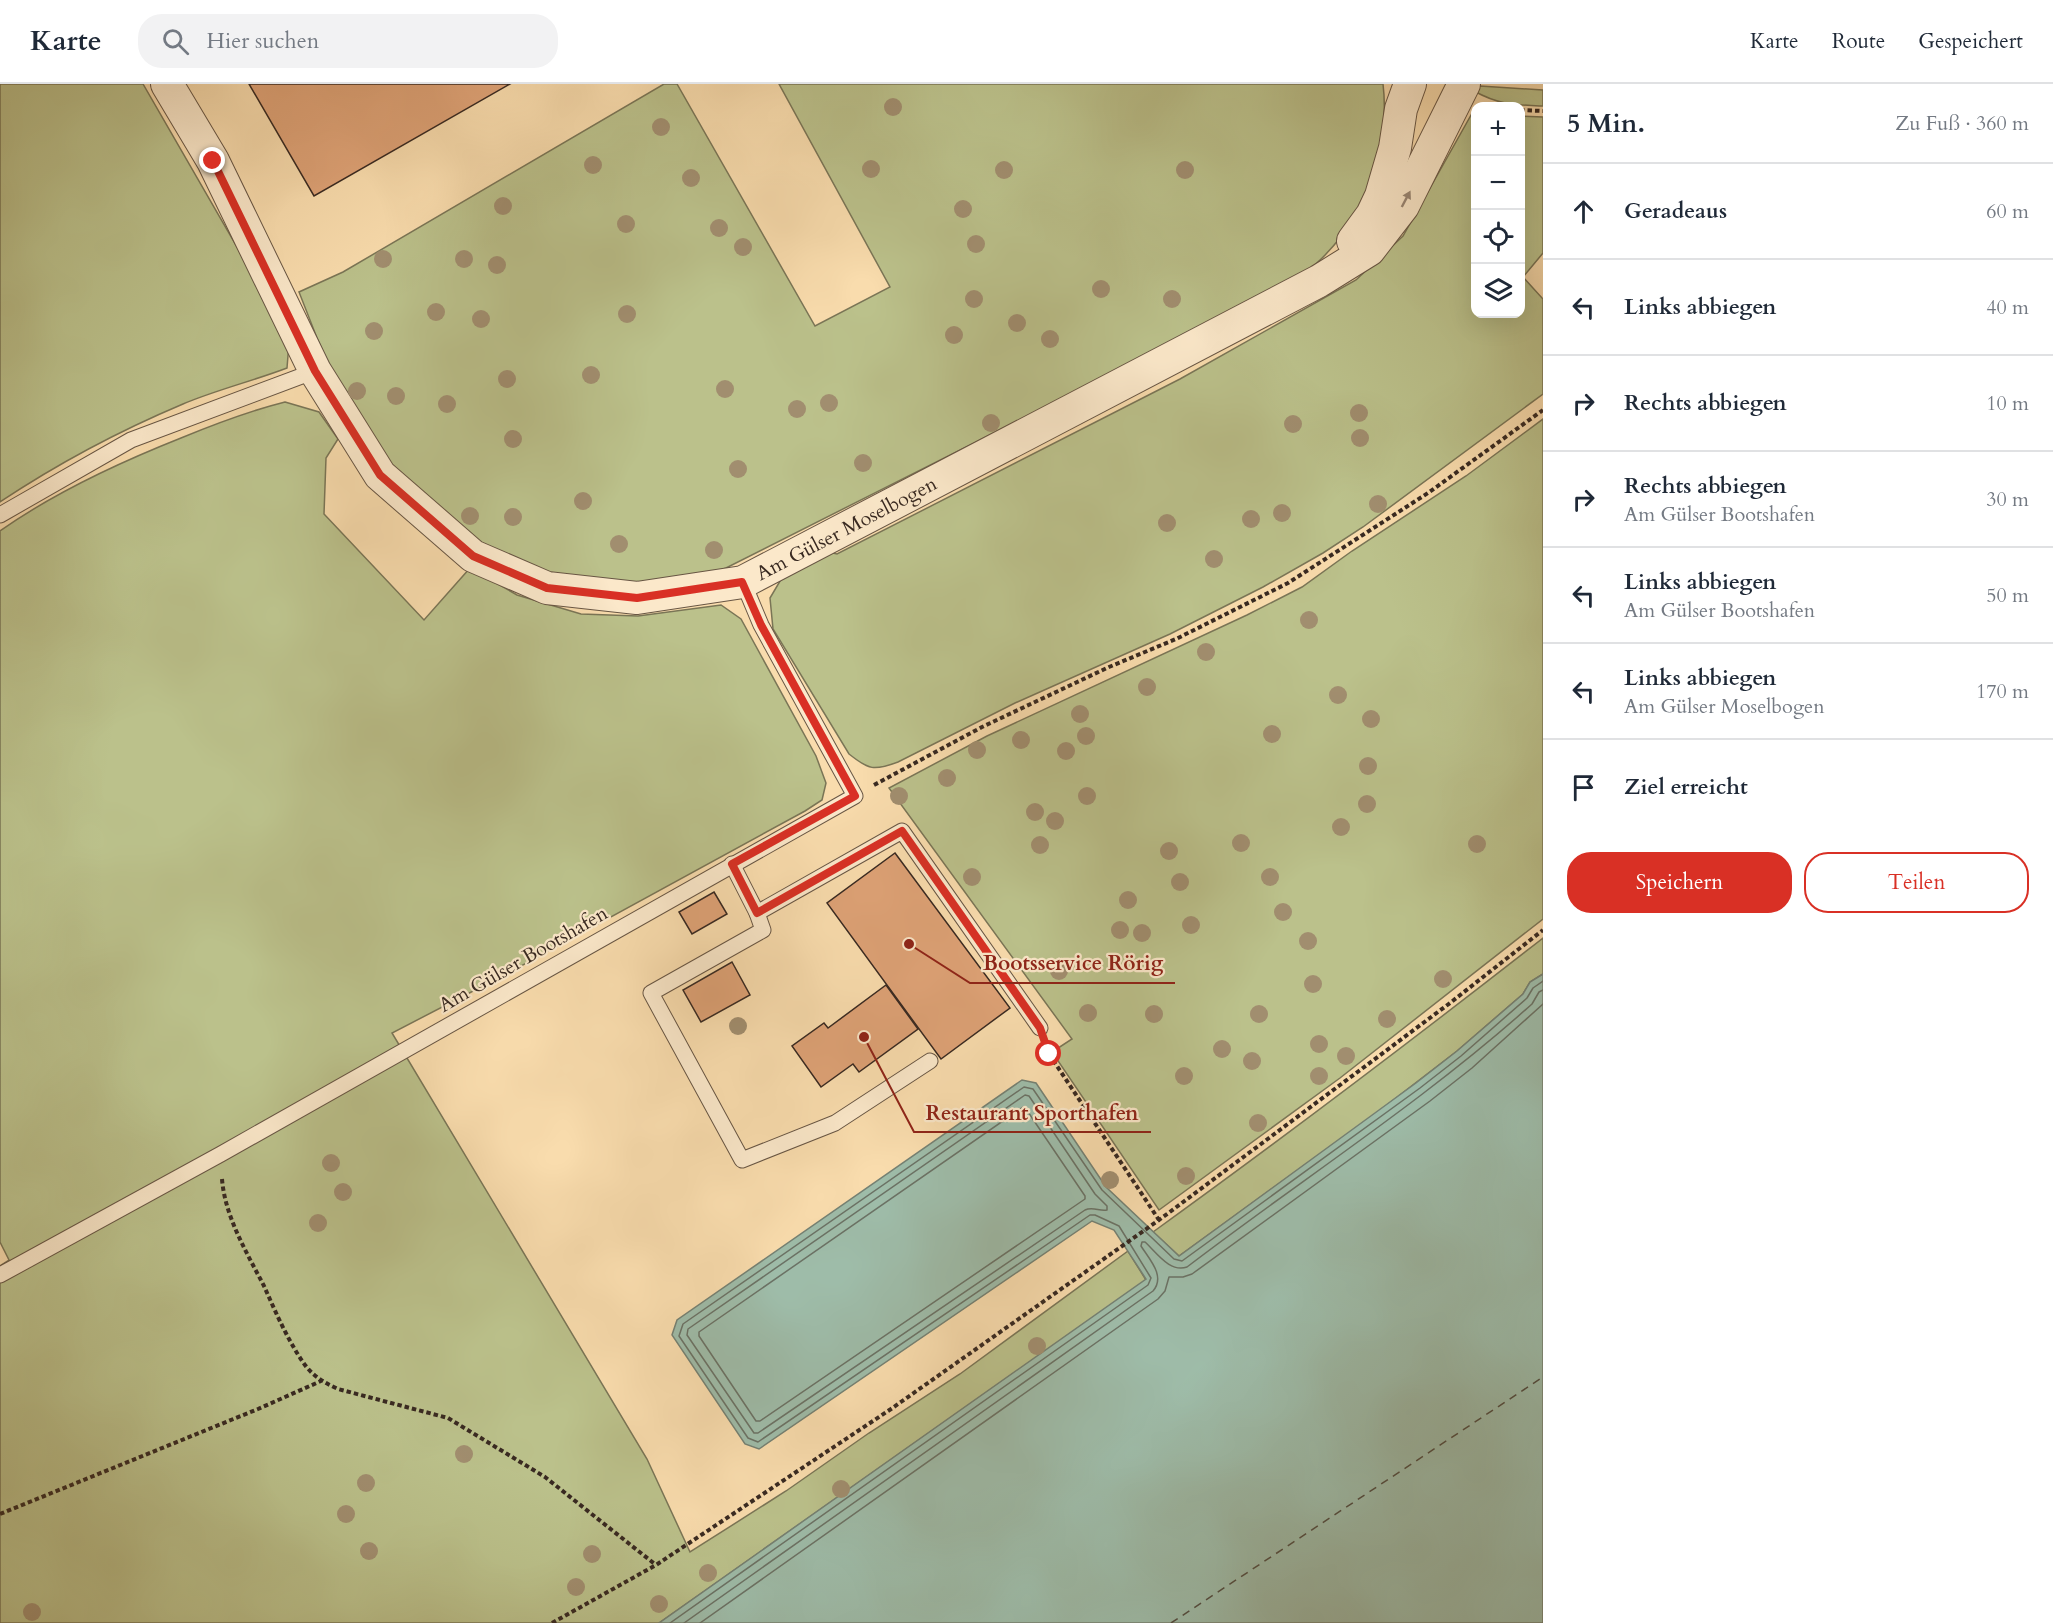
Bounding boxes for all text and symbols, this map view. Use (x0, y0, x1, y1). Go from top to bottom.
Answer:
search box (138, 14, 558, 68)
text: Karte (30, 22, 102, 60)
icon: search (159, 25, 192, 58)
text: Hier suchen (207, 26, 319, 56)
text: Karte (1750, 27, 1799, 56)
text: Route (1832, 27, 1885, 56)
text: Gespeichert (1918, 27, 2023, 56)
map controls (1471, 102, 1525, 318)
button: + (1471, 102, 1525, 156)
text: 5 Min. (1567, 106, 1645, 141)
text: Zu Fuß · 360 m (1895, 110, 2029, 137)
route end (199, 147, 225, 173)
button: − (1471, 156, 1525, 210)
one-way arrow (1401, 191, 1411, 208)
icon: ahead (1567, 195, 1600, 228)
text: Geradeaus (1624, 196, 1727, 226)
text: 60 m (1986, 198, 2029, 225)
button: locate (1471, 210, 1525, 264)
button: layers (1471, 264, 1525, 318)
icon: left (1567, 291, 1600, 324)
text: Links abbiegen (1624, 292, 1776, 322)
text: 40 m (1986, 294, 2029, 321)
icon: right (1567, 387, 1600, 420)
text: Rechts abbiegen (1624, 388, 1787, 418)
text: 10 m (1986, 390, 2029, 417)
street label: Am Gülser Moselbogen (751, 469, 942, 586)
text: Rechts abbiegen (1624, 471, 1787, 501)
icon: right (1567, 483, 1600, 516)
text: 30 m (1986, 486, 2029, 513)
text: Am Gülser Bootshafen (1624, 501, 1815, 528)
text: Links abbiegen (1624, 567, 1776, 597)
icon: left (1567, 579, 1600, 612)
text: 50 m (1986, 582, 2029, 609)
text: Am Gülser Bootshafen (1624, 597, 1815, 624)
text: Links abbiegen (1624, 663, 1776, 693)
icon: left (1567, 675, 1600, 708)
text: 170 m (1976, 678, 2029, 705)
text: Am Gülser Moselbogen (1624, 693, 1825, 720)
icon: arrive (1567, 771, 1600, 804)
text: Ziel erreicht (1624, 772, 1748, 802)
button: Speichern (1567, 852, 1792, 913)
button: Teilen (1804, 852, 2029, 913)
street label: Am Gülser Bootshafen (433, 899, 613, 1018)
callout: Bootsservice Rörig (970, 944, 1175, 983)
text: Bootsservice Rörig (983, 949, 1164, 978)
route start (1035, 1040, 1061, 1066)
callout: Restaurant Sporthafen (914, 1093, 1151, 1132)
text: Restaurant Sporthafen (926, 1099, 1139, 1128)

